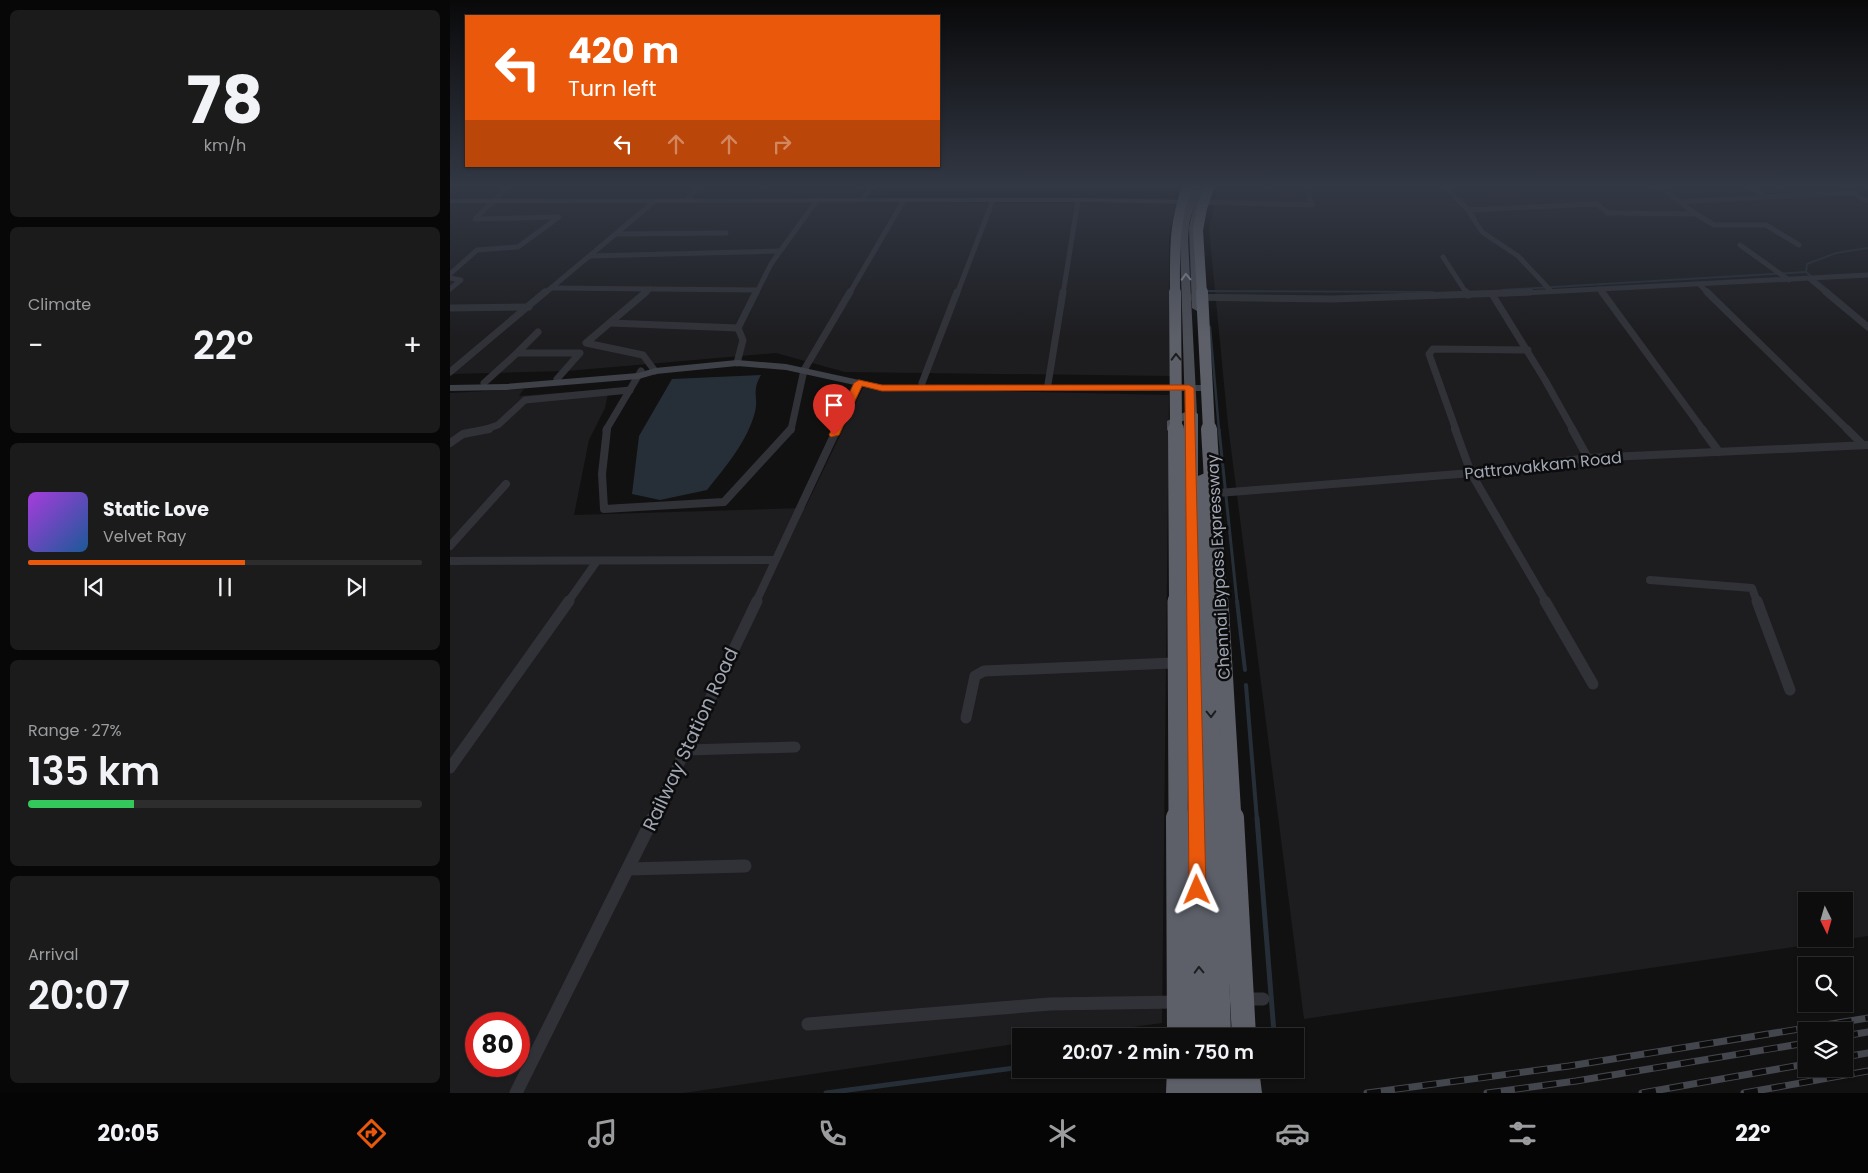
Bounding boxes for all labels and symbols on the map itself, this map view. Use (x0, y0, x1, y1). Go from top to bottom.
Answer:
one-way arrow (1180, 273, 1191, 281)
one-way arrow (1171, 353, 1181, 360)
pin (813, 384, 855, 435)
street label: Pattravakkam Road (1463, 446, 1623, 485)
street label: Chennai Bypass Expressway (1201, 454, 1236, 680)
street label: Railway Station Road (636, 643, 745, 835)
one-way arrow (1205, 710, 1216, 718)
position arrow (1170, 863, 1222, 915)
north arrow (1798, 892, 1852, 948)
one-way arrow (1193, 966, 1204, 974)
speed limit sign: 80 (465, 1012, 530, 1077)

